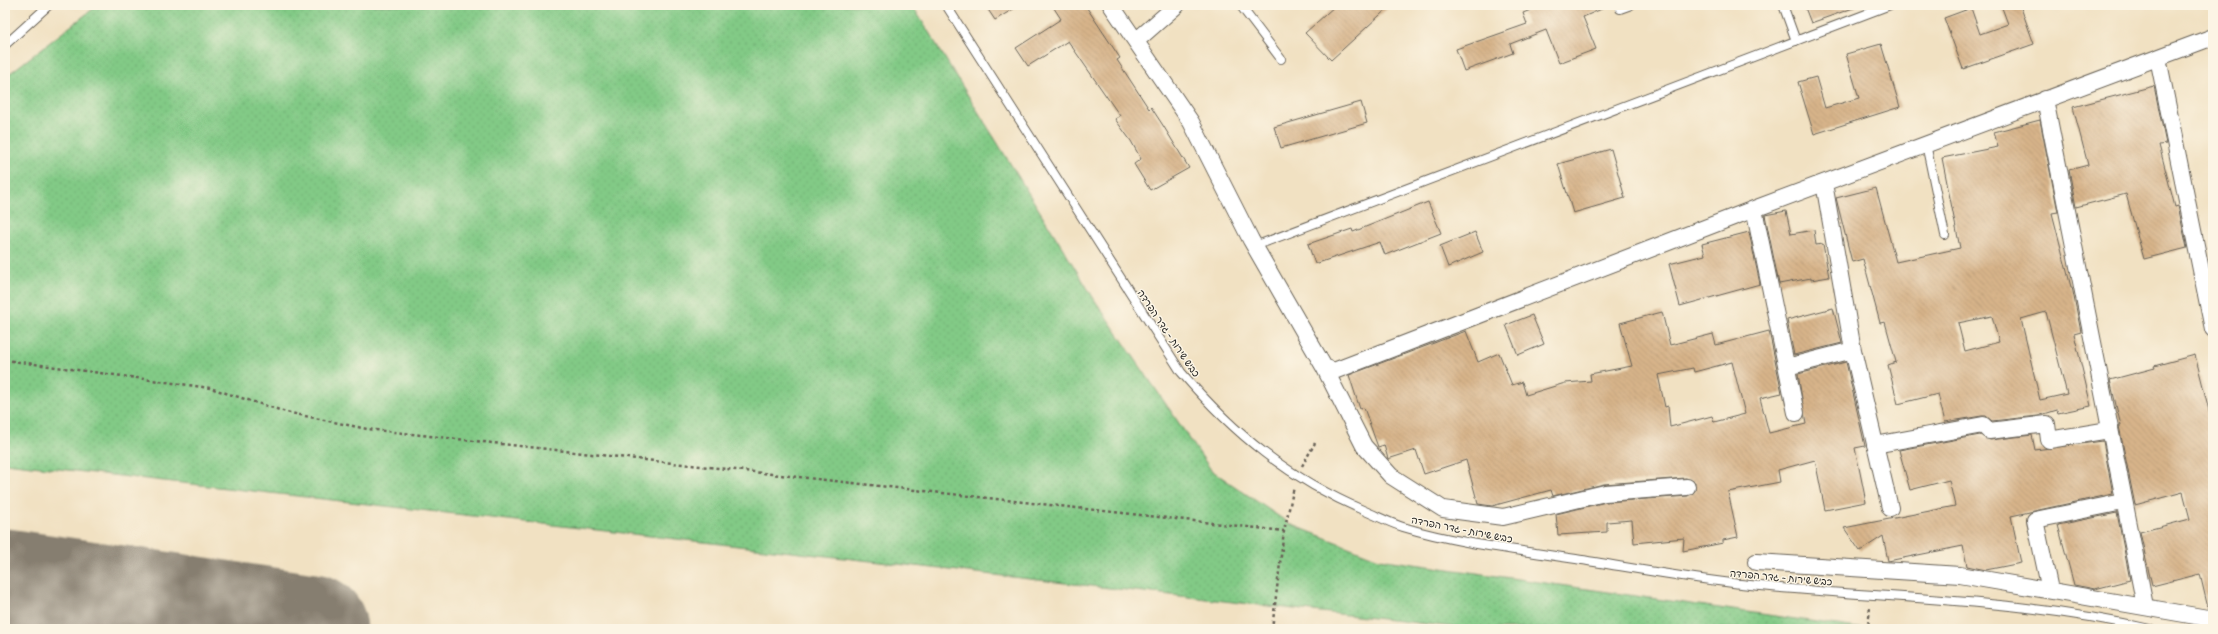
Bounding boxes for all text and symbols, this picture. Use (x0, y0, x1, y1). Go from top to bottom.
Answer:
street label: כביש שירות - גדר הפרדה (1134, 288, 1202, 380)
street label: כביש שירות - גדר הפרדה (1410, 514, 1513, 546)
street label: כביש שירות - גדר הפרדה (1729, 568, 1833, 588)

